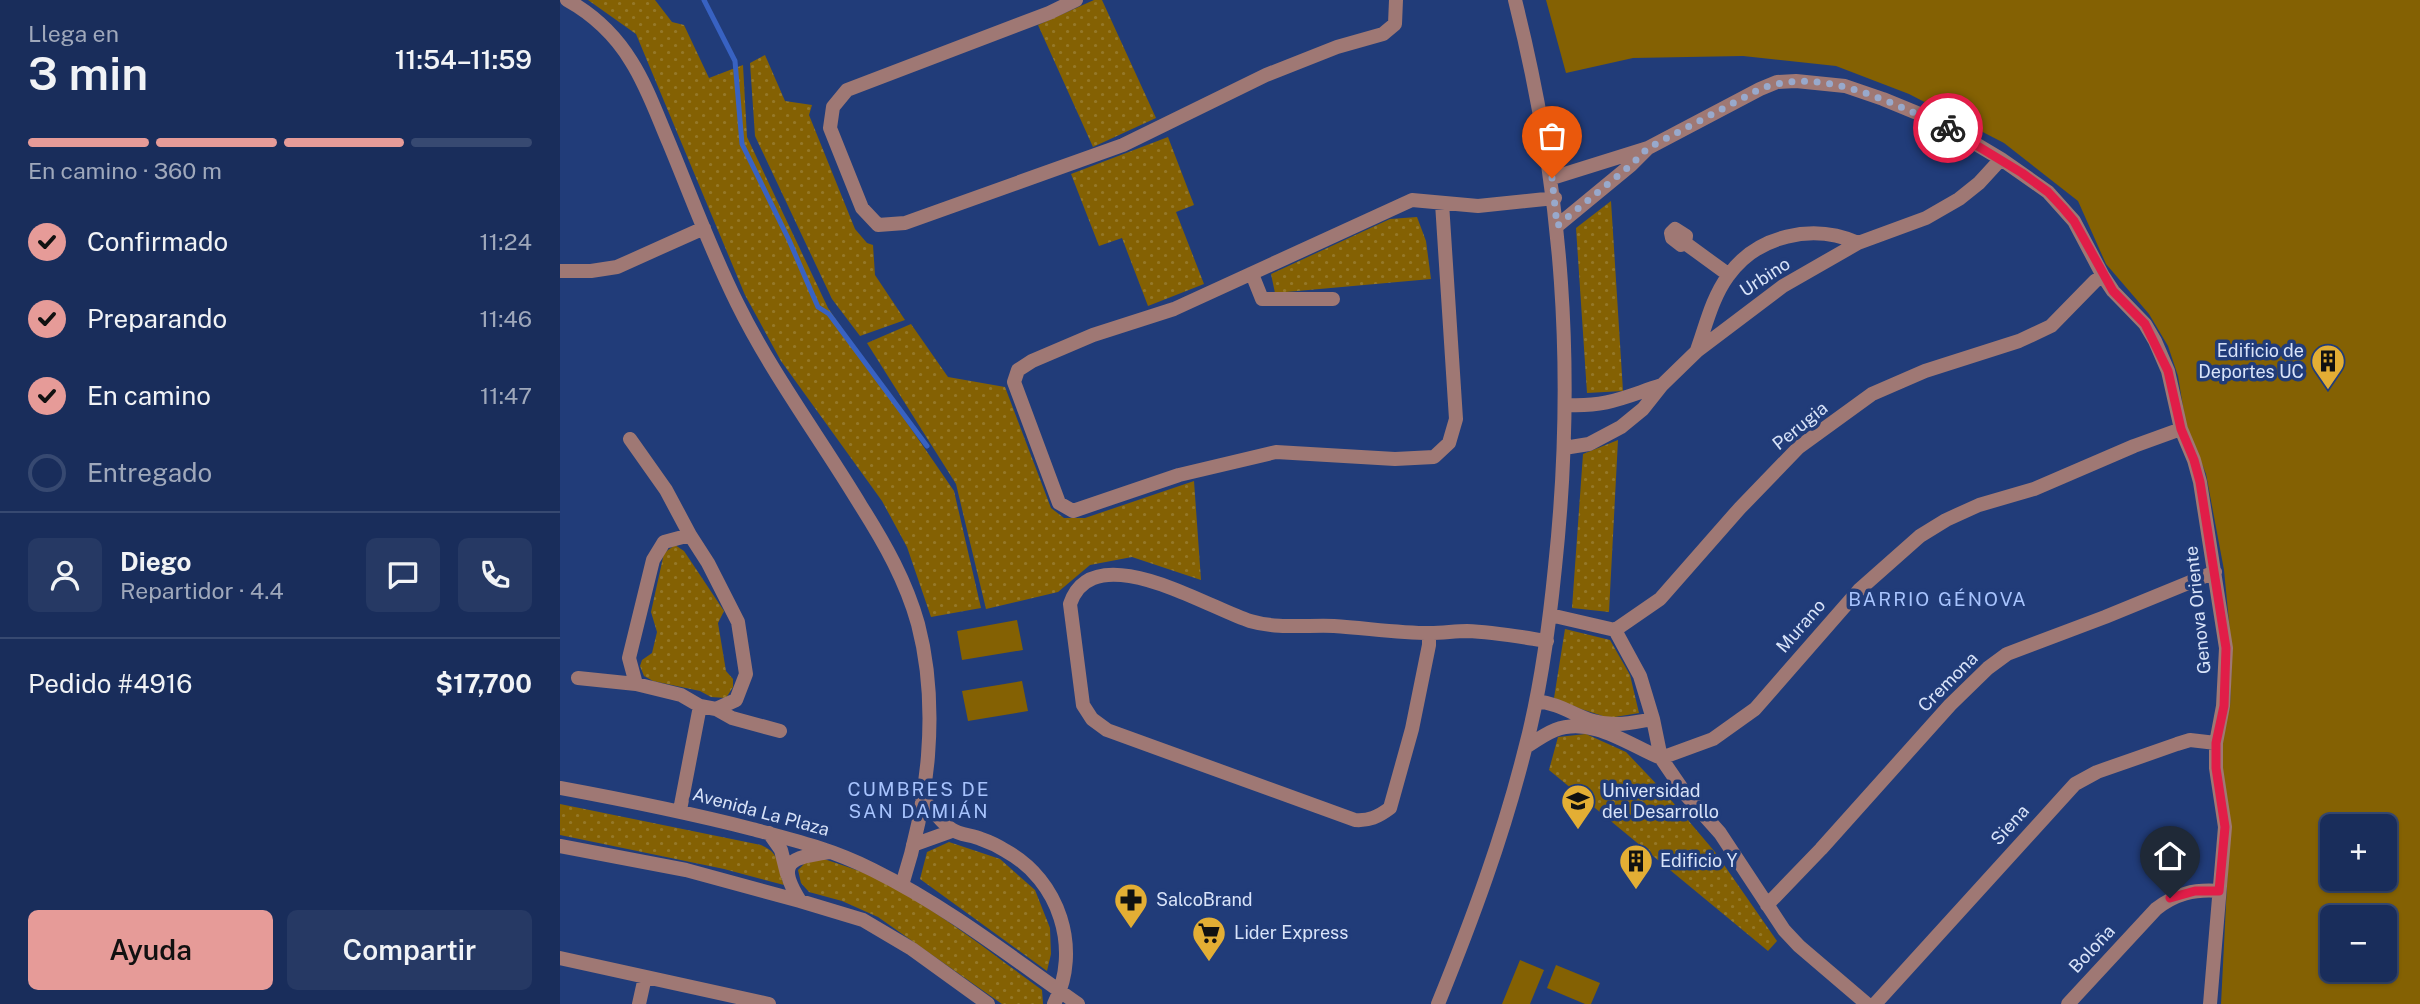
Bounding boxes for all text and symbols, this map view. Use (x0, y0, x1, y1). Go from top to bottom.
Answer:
text: Llega en (28, 20, 119, 47)
text: 11:54–11:59 (395, 44, 532, 75)
text: 3 min (28, 46, 148, 100)
courier (1913, 93, 1983, 163)
pin (1522, 106, 1582, 178)
icon: bike (1929, 109, 1967, 147)
icon: bag (1533, 117, 1571, 155)
text: En camino · 360 m (28, 157, 222, 184)
icon: check (28, 223, 66, 261)
text: Confirmado (87, 226, 228, 257)
text: 11:24 (479, 228, 532, 255)
street label: Urbino (1736, 253, 1794, 301)
icon: check (28, 300, 66, 338)
text: Preparando (87, 303, 227, 334)
text: 11:46 (479, 305, 532, 332)
place label: Edificio de Deportes UC (2198, 340, 2304, 382)
building icon: Edificio de Deportes UC (2309, 342, 2347, 391)
icon: check (28, 377, 66, 415)
text: En camino (87, 380, 211, 411)
text: 11:47 (480, 382, 532, 409)
street label: Perugia (1768, 397, 1831, 454)
text: Entregado (87, 457, 212, 488)
button: person (28, 538, 102, 612)
button: chat (366, 538, 440, 612)
button: phone (458, 538, 532, 612)
street label: Genova Oriente (2180, 545, 2215, 675)
text: Diego (120, 546, 191, 577)
text: Repartidor · 4.4 (120, 577, 284, 604)
district label: BARRIO GÉNOVA (1848, 588, 2028, 610)
street label: Murano (1772, 595, 1829, 657)
street label: Cremona (1914, 648, 1982, 716)
text: Pedido #4916 (28, 668, 193, 699)
text: $17,700 (435, 668, 532, 699)
district label: CUMBRES DE SAN DAMIÁN (847, 778, 991, 822)
place label: Universidad del Desarrollo (1602, 780, 1719, 822)
school or university icon: Universidad del Desarrollo (1559, 782, 1597, 831)
street label: Avenida La Plaza (691, 783, 832, 840)
street label: Siena (1986, 800, 2033, 849)
map controls (2320, 814, 2397, 982)
button: + (2320, 814, 2397, 891)
pin (2140, 826, 2200, 898)
icon: home (2151, 837, 2189, 875)
building icon: Edificio Y (1617, 842, 1655, 891)
place label: Edificio Y (1660, 850, 1737, 871)
pharmacy icon: SalcoBrand (1112, 881, 1150, 930)
place label: SalcoBrand (1156, 889, 1253, 910)
button: − (2320, 905, 2397, 982)
button: Ayuda (28, 910, 273, 990)
button: Compartir (287, 910, 532, 990)
supermarket icon: Lider Express (1190, 914, 1228, 963)
street label: Boloña (2064, 920, 2119, 977)
place label: Lider Express (1234, 922, 1348, 943)

